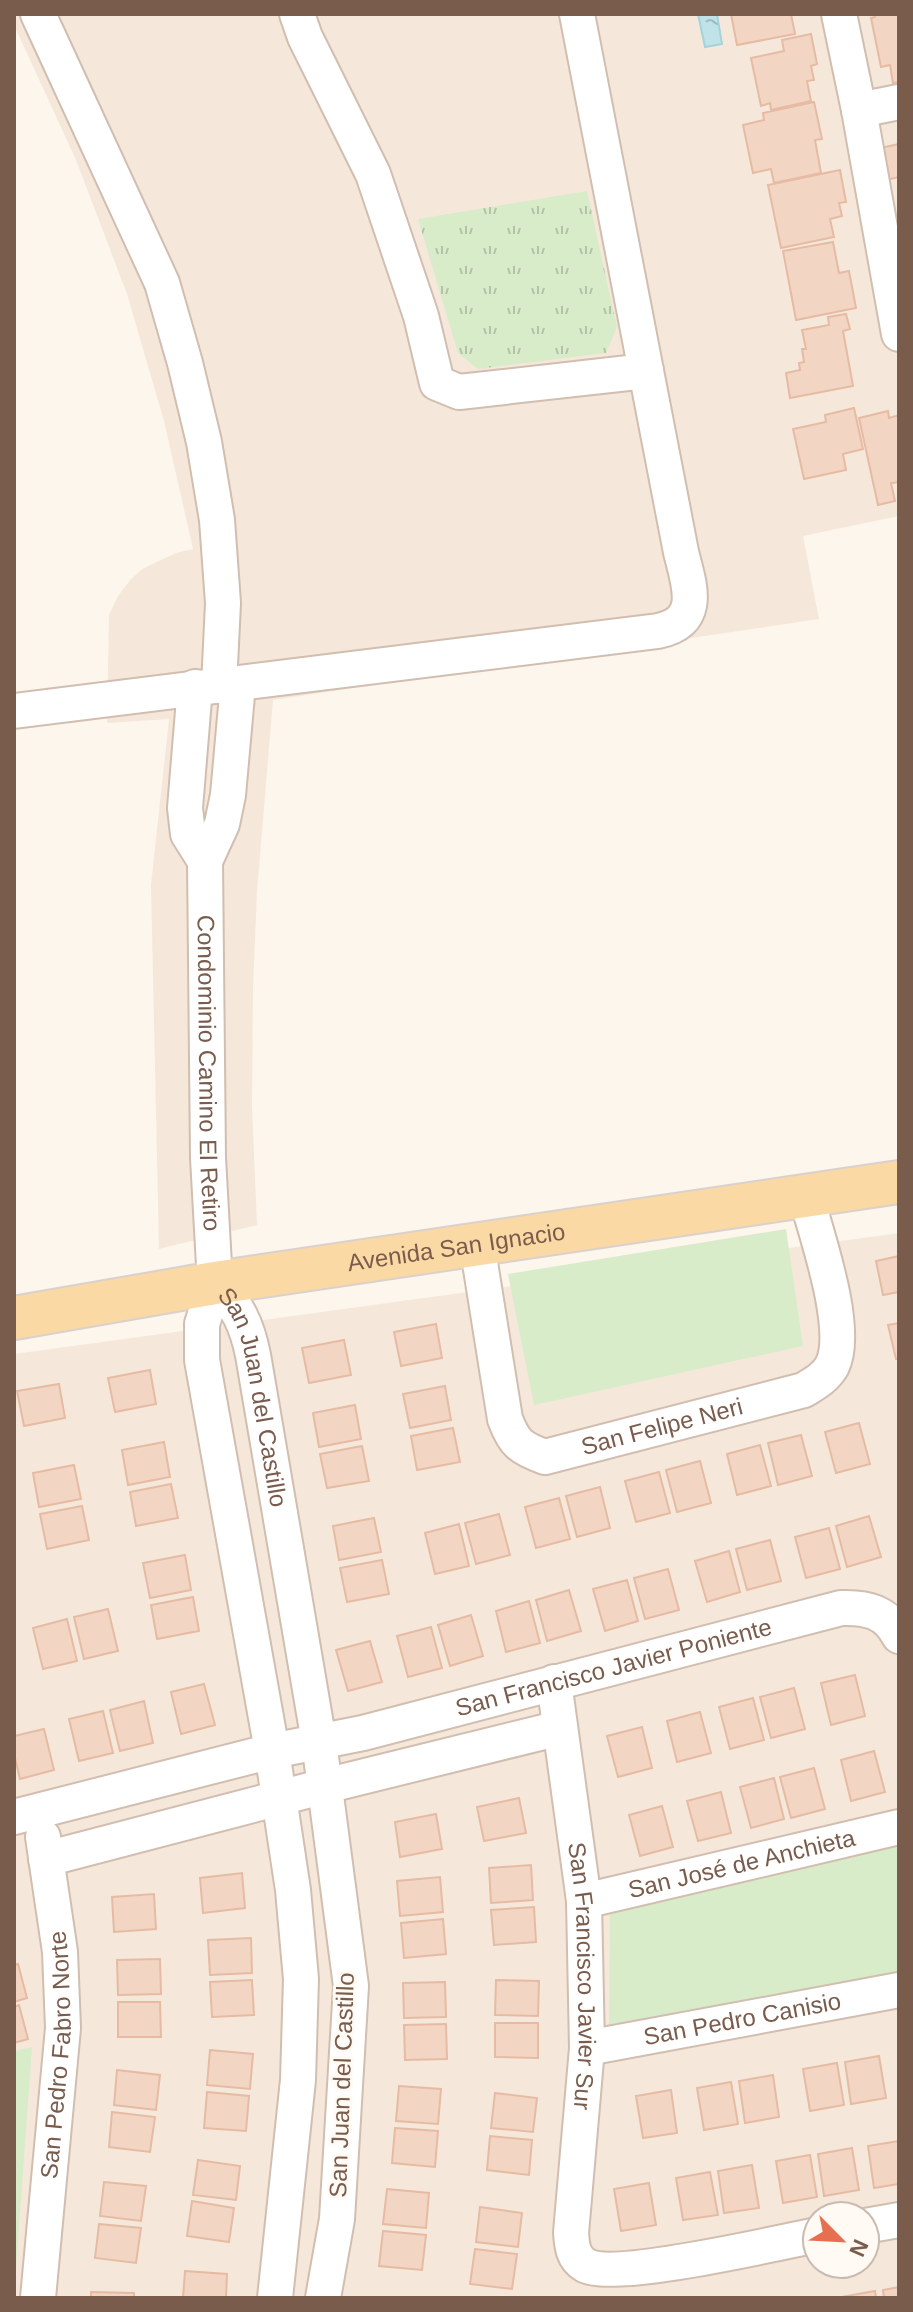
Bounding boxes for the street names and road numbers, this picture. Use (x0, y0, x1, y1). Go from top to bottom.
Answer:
street label: Condominio Camino El Retiro (193, 915, 226, 1232)
street label: Avenida San Ignacio (346, 1217, 567, 1276)
street label: San Juan del Castillo (213, 1282, 293, 1509)
street label: San Felipe Neri (578, 1392, 745, 1460)
street label: San Francisco Javier Poniente (452, 1613, 774, 1721)
street label: San José de Anchieta (625, 1824, 858, 1903)
street label: San Francisco Javier Sur (563, 1840, 601, 2111)
street label: San Pedro Fabro Norte (35, 1929, 76, 2180)
street label: San Juan del Castillo (324, 1972, 359, 2198)
street label: San Pedro Canisio (641, 1987, 843, 2050)

